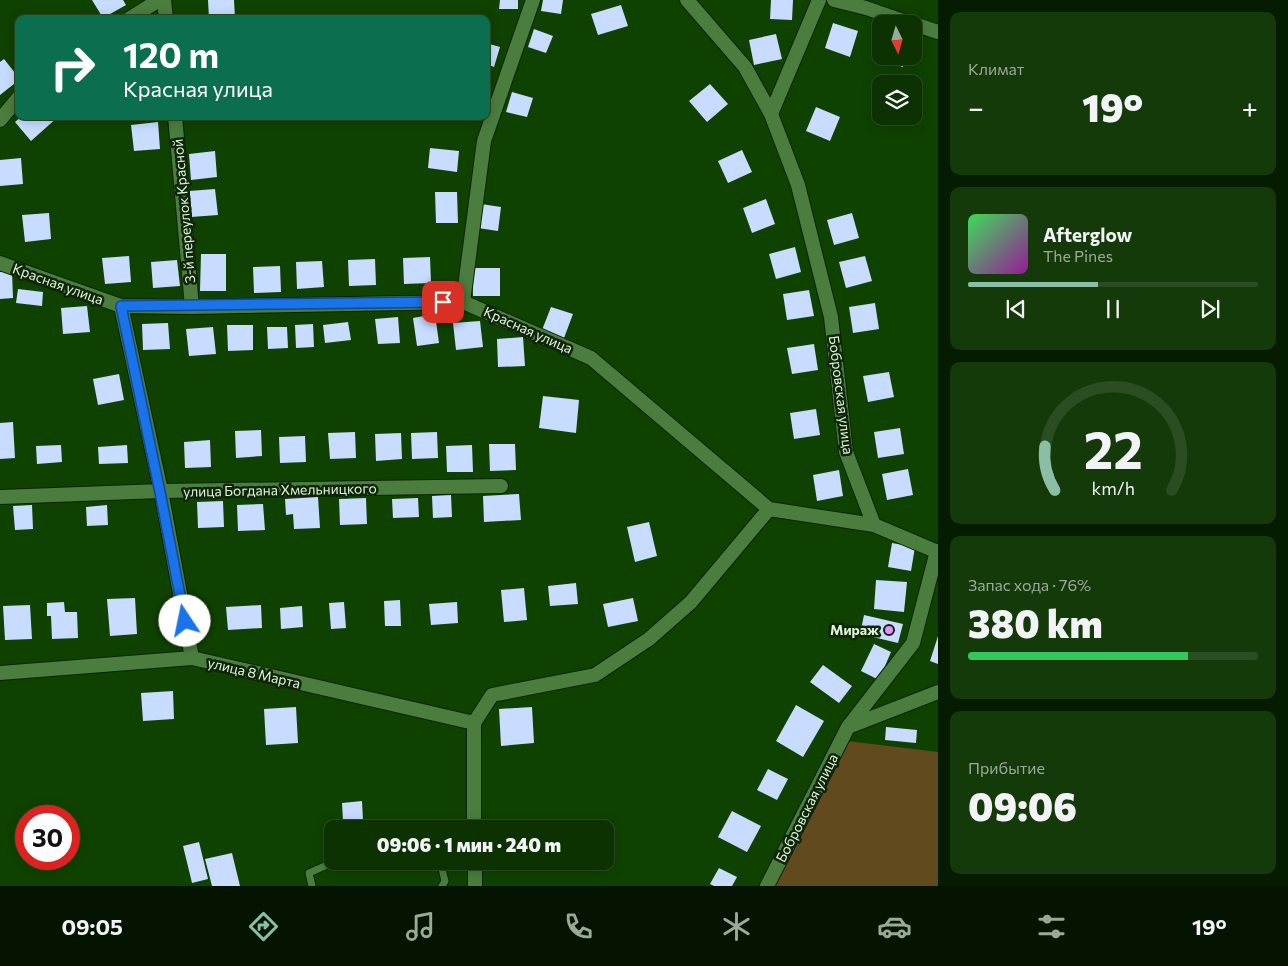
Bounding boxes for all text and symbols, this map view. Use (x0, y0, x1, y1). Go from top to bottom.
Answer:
north arrow (872, 15, 922, 65)
map controls (872, 15, 922, 125)
text: 120 m (123, 32, 219, 75)
icon: right (40, 35, 105, 100)
text: Климат (968, 59, 1024, 78)
text: Красная улица (123, 75, 273, 102)
button: layers (872, 75, 922, 125)
text: 19° (1082, 83, 1143, 130)
text: − (968, 90, 984, 124)
text: + (1242, 90, 1258, 124)
street label: 3-й переулок Красной (169, 138, 198, 284)
text: Afterglow (1043, 223, 1132, 246)
text: The Pines (1043, 246, 1113, 265)
street label: Красная улица (10, 259, 106, 308)
pin (422, 281, 464, 323)
icon: arrive (429, 288, 457, 316)
icon: previous (1002, 295, 1030, 323)
icon: pause (1099, 295, 1127, 323)
icon: next (1196, 295, 1224, 323)
street label: Красная улица (481, 302, 575, 357)
street label: Бобровская улица (826, 335, 857, 455)
text: 22 (1083, 416, 1143, 480)
text: km/h (1091, 477, 1135, 499)
street label: улица Богдана Хмельницкого (183, 479, 377, 500)
text: Запас хода · 76% (968, 575, 1091, 594)
position arrow (158, 594, 210, 646)
text: 380 km (968, 599, 1103, 646)
place label: Мираж (830, 621, 879, 638)
marker: Мираж (883, 624, 895, 636)
street label: улица 8 Марта (206, 654, 302, 691)
street label: Бобровская улица (772, 751, 841, 865)
text: Прибытие (968, 758, 1045, 777)
text: 09:06 (968, 782, 1077, 829)
speed limit sign: 30 (15, 805, 80, 870)
text: 09:06 · 1 мин · 240 m (377, 833, 561, 856)
icon: directions (246, 909, 281, 944)
icon: music (403, 909, 438, 944)
icon: phone (561, 909, 596, 944)
icon: climate (719, 909, 754, 944)
icon: car (877, 909, 912, 944)
icon: filters (1034, 909, 1069, 944)
text: 09:05 (61, 913, 123, 940)
text: 19° (1192, 913, 1227, 940)

